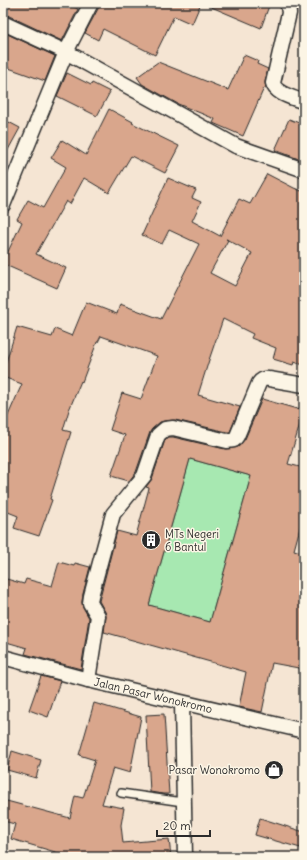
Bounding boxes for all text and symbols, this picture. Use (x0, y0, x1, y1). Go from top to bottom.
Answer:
place label: MTs Negeri 6 Bantul (165, 527, 219, 554)
building icon: MTs Negeri 6 Bantul (140, 529, 162, 551)
street label: Jalan Pasar Wonokromo (93, 675, 214, 716)
shop icon: Pasar Wonokromo (263, 759, 285, 781)
place label: Pasar Wonokromo (169, 763, 260, 777)
scale bar (157, 812, 210, 838)
text: 20 m (163, 818, 191, 833)

